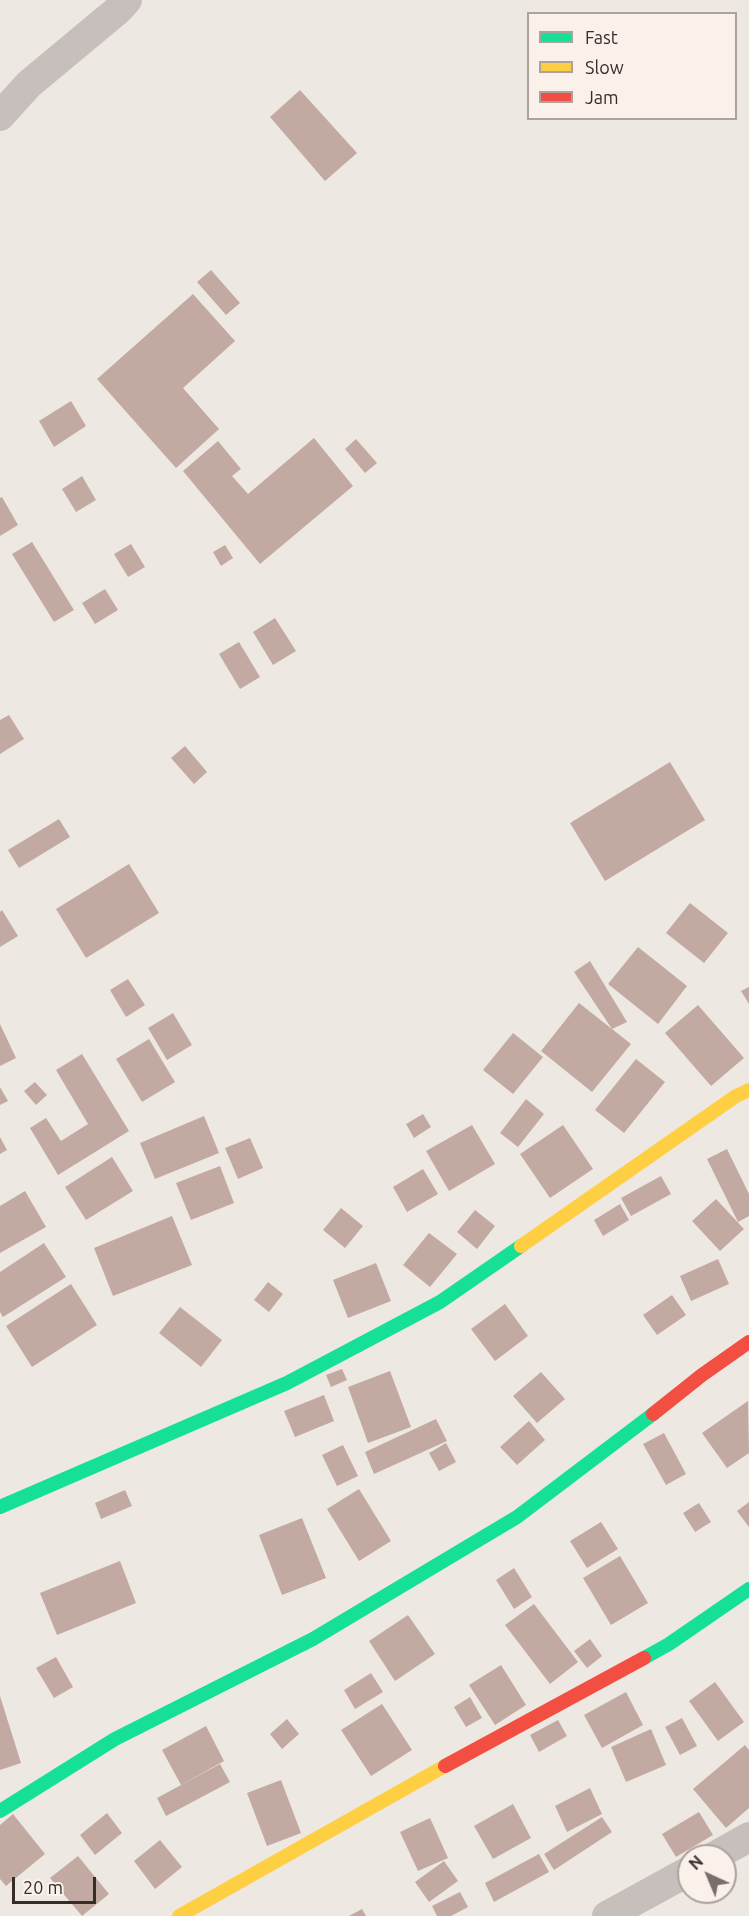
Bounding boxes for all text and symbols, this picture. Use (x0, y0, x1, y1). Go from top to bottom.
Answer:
legend (527, 12, 737, 120)
text: Fast (585, 27, 618, 47)
text: Slow (585, 57, 624, 77)
text: Jam (585, 87, 619, 107)
north arrow (677, 1844, 737, 1904)
text: N (685, 1852, 706, 1873)
scale bar (15, 1865, 99, 1903)
text: 20 m (23, 1877, 63, 1897)

